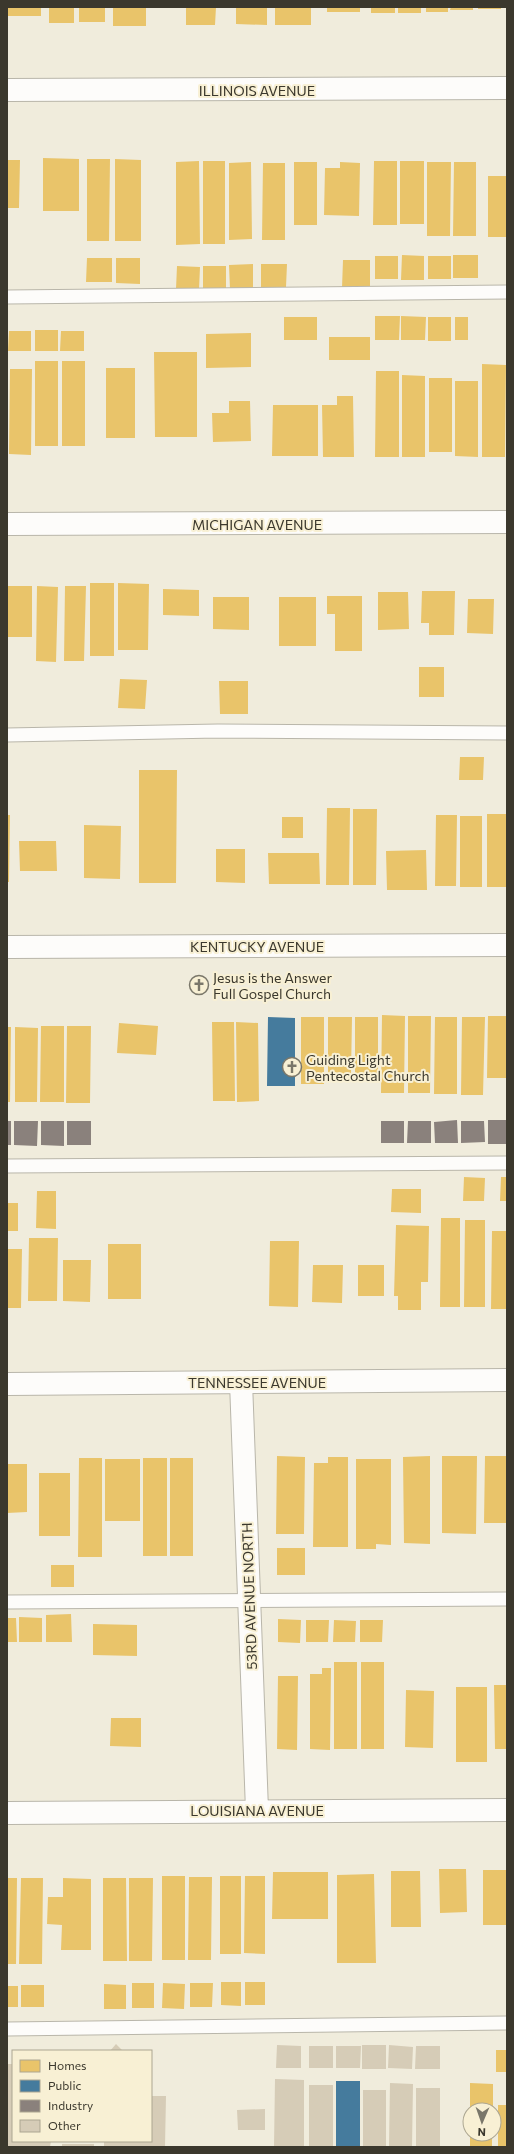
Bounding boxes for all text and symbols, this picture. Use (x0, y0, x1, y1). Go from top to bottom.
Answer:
street label: ILLINOIS AVENUE (199, 82, 315, 99)
street label: MICHIGAN AVENUE (192, 516, 322, 533)
street label: KENTUCKY AVENUE (190, 938, 324, 955)
place label: Jesus is the Answer Full Gospel Church (213, 969, 332, 1002)
church icon: Jesus is the Answer Full Gospel Church (188, 974, 210, 996)
place label: Guiding Light Pentecostal Church (306, 1051, 429, 1084)
church icon: Guiding Light Pentecostal Church (281, 1056, 303, 1078)
street label: TENNESSEE AVENUE (188, 1374, 326, 1391)
street label: 53RD AVENUE NORTH (238, 1522, 260, 1670)
street label: LOUISIANA AVENUE (190, 1802, 324, 1819)
legend (12, 2050, 152, 2142)
text: Homes (48, 2058, 86, 2072)
text: Public (48, 2078, 81, 2092)
text: Industry (48, 2098, 93, 2112)
north arrow (462, 2102, 502, 2142)
text: Other (48, 2118, 81, 2132)
text: N (477, 2126, 486, 2139)

